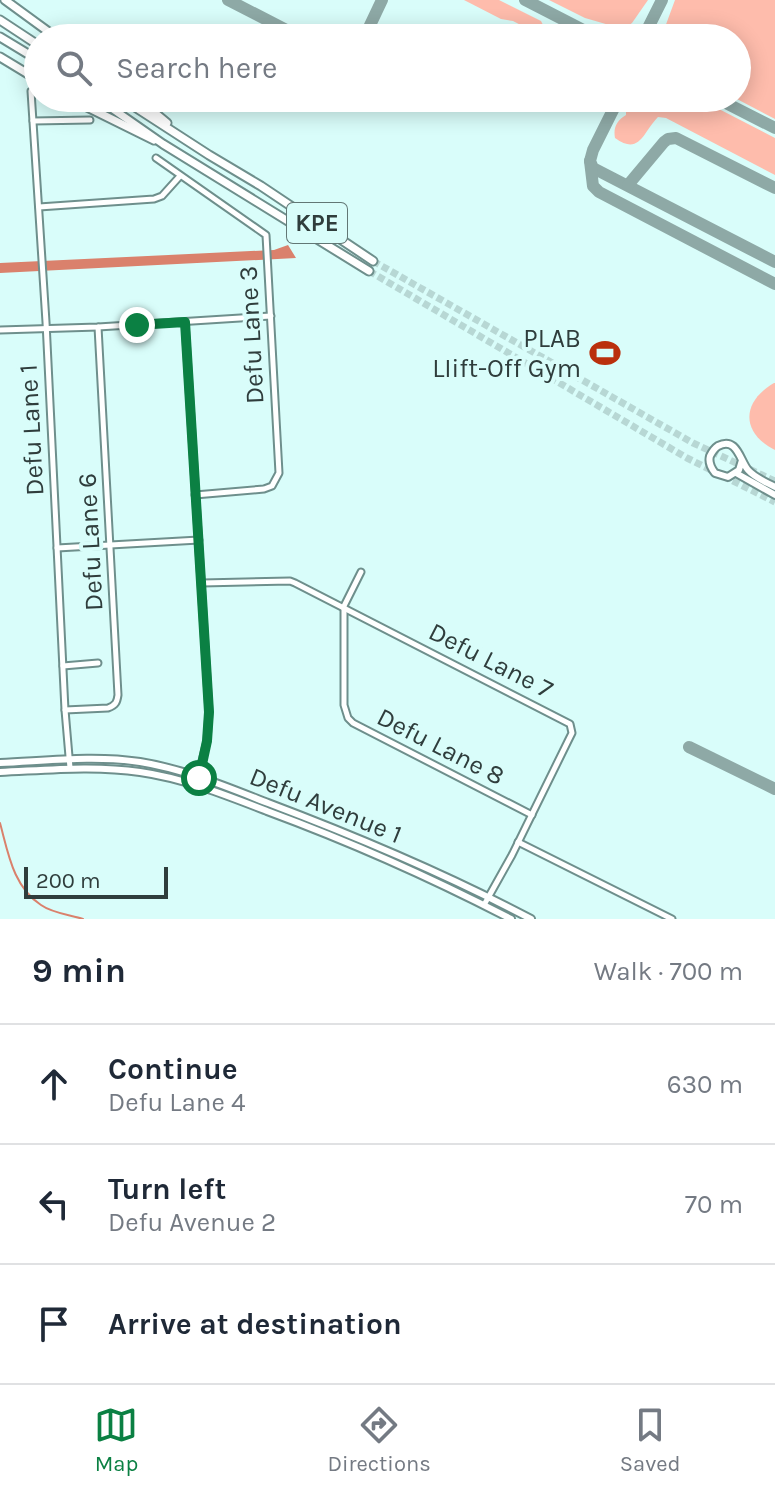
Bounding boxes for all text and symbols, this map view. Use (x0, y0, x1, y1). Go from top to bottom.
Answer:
search box (24, 24, 751, 112)
icon: search (52, 46, 96, 90)
text: Search here (116, 50, 277, 86)
road number: KPE (287, 203, 347, 243)
street label: Defu Lane 3 (232, 265, 271, 405)
route end (119, 307, 155, 343)
place label: PLAB LIift-Off Gym (432, 323, 581, 384)
sports icon: PLAB LIift-Off Gym (588, 336, 622, 370)
street label: Defu Lane 1 (13, 363, 50, 497)
street label: Defu Lane 6 (71, 472, 110, 612)
street label: Defu Lane 7 (423, 616, 558, 705)
street label: Defu Lane 8 (372, 701, 510, 792)
route start (181, 760, 217, 796)
street label: Defu Avenue 1 (245, 761, 407, 850)
scale bar (24, 863, 168, 899)
text: 200 m (36, 868, 101, 894)
text: 9 min (32, 951, 126, 991)
text: Walk · 700 m (594, 956, 743, 987)
text: Continue (108, 1051, 238, 1087)
icon: ahead (32, 1062, 76, 1106)
text: 630 m (667, 1069, 743, 1100)
text: Defu Lane 4 (108, 1087, 246, 1118)
text: Turn left (108, 1171, 226, 1207)
icon: left (32, 1182, 76, 1226)
text: 70 m (685, 1189, 743, 1220)
text: Defu Avenue 2 (108, 1207, 276, 1238)
icon: arrive (32, 1302, 76, 1346)
text: Arrive at destination (108, 1306, 402, 1342)
tab: Map (94, 1403, 138, 1477)
tab: Directions (327, 1403, 431, 1477)
tab: Saved (620, 1403, 681, 1477)

